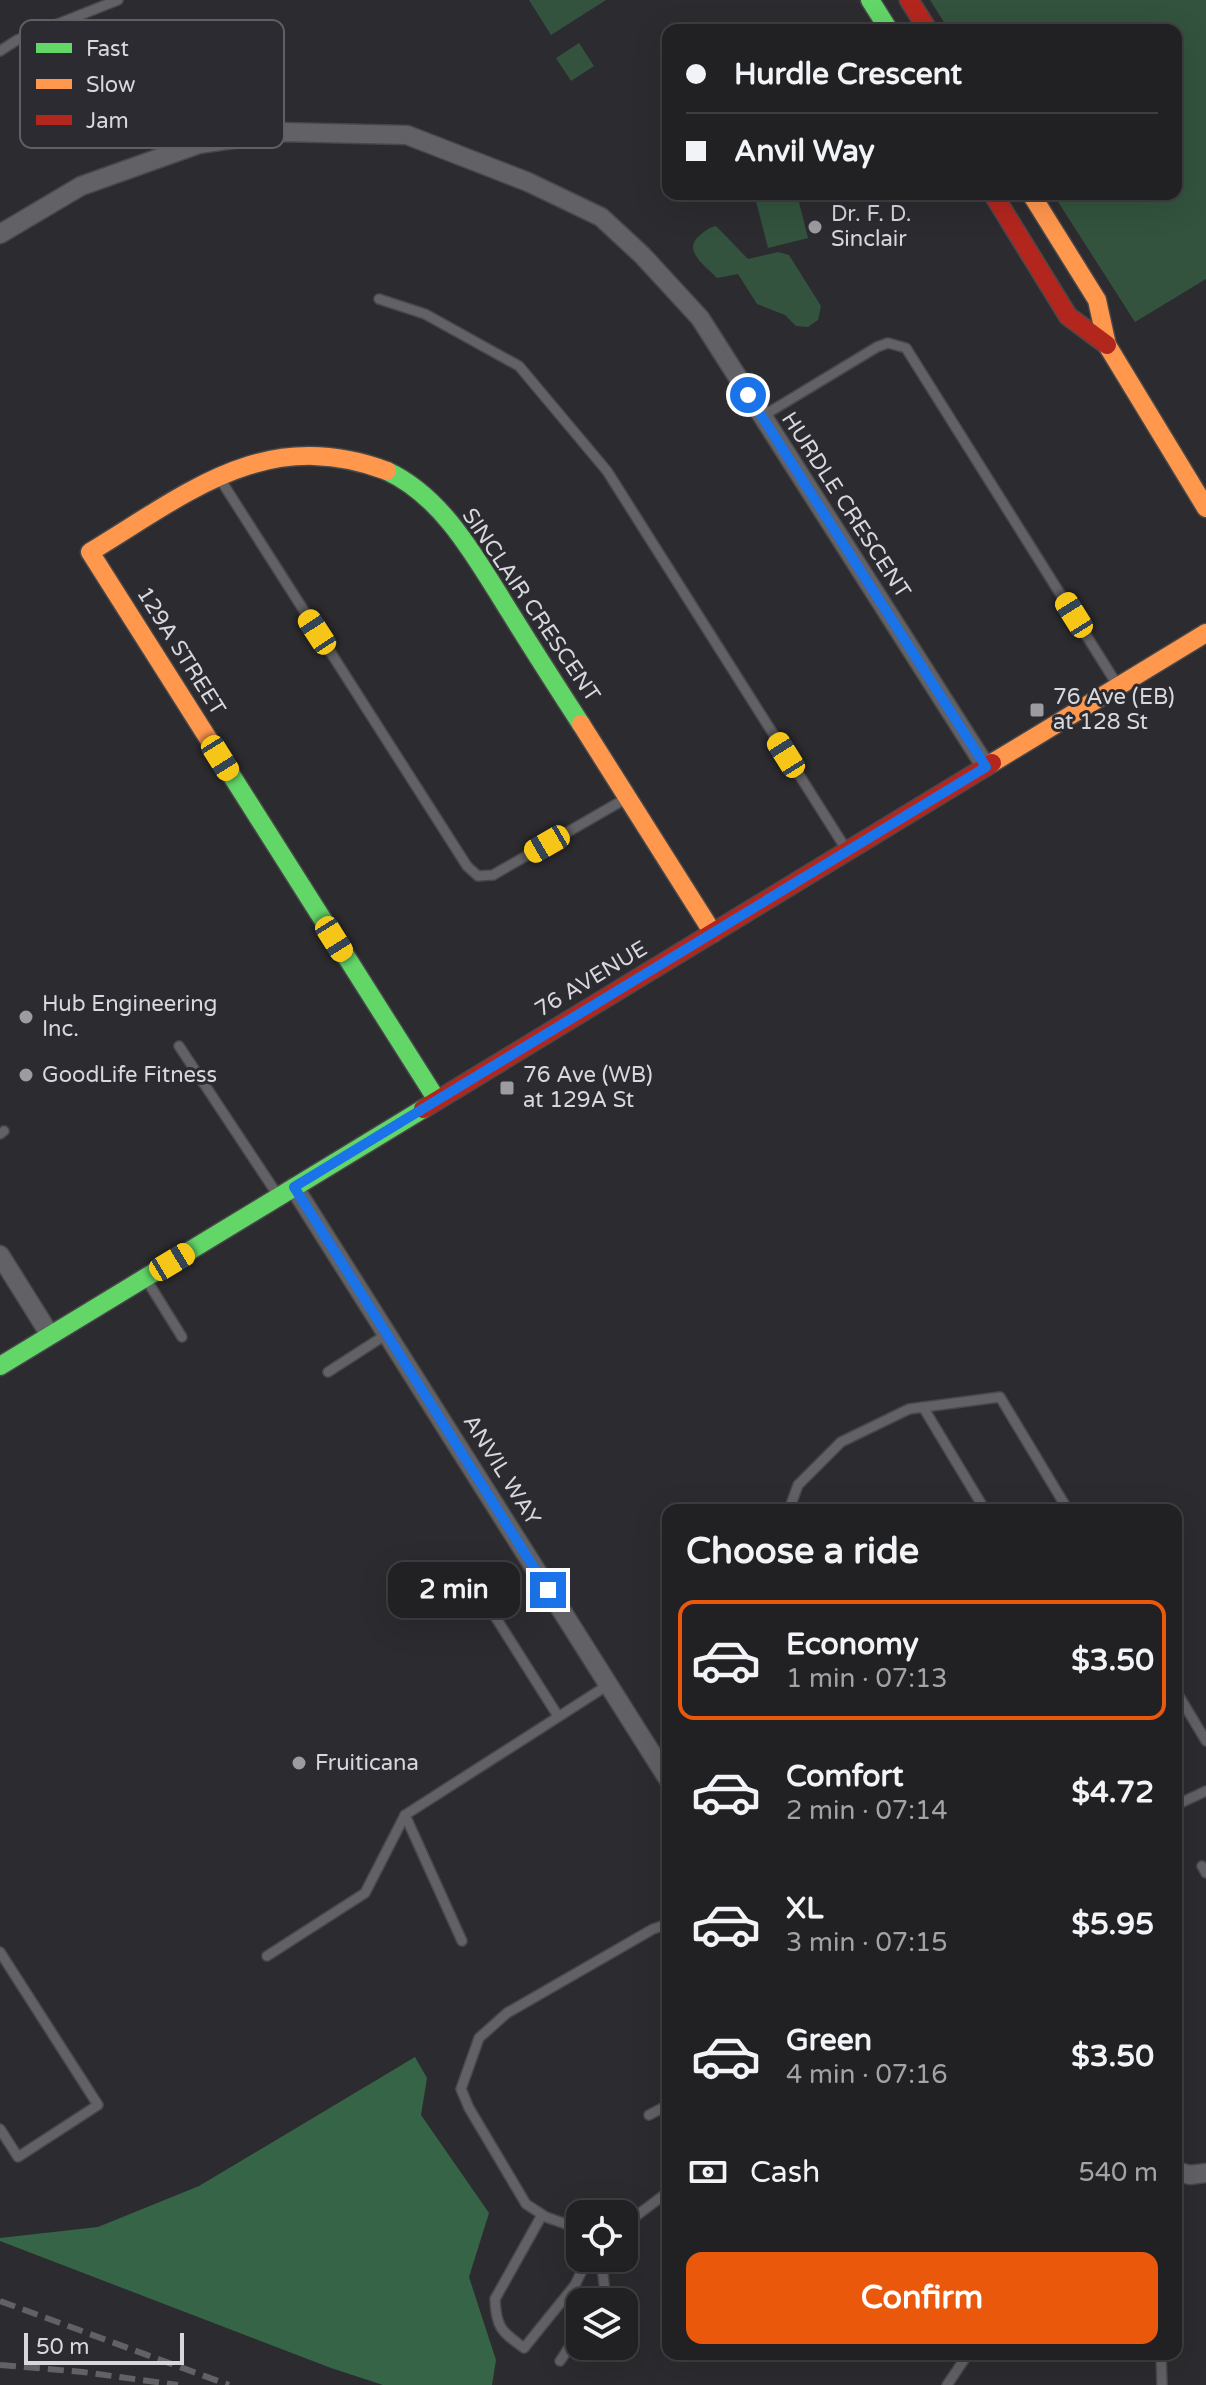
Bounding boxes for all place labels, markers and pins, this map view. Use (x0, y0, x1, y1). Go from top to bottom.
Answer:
place label: Dr. F. D. Sinclair (831, 201, 911, 252)
marker: Dr. F. D. Sinclair (806, 218, 824, 236)
place label: 76 Ave (EB) at 128 St (1053, 684, 1175, 735)
marker: 76 Ave (EB) at 128 St (1028, 701, 1046, 719)
place label: Hub Engineering Inc. (42, 991, 217, 1042)
marker: Hub Engineering Inc. (17, 1008, 35, 1026)
place label: GoodLife Fitness (42, 1062, 217, 1088)
place label: 76 Ave (WB) at 129A St (523, 1062, 653, 1113)
marker: GoodLife Fitness (17, 1066, 35, 1084)
marker: 76 Ave (WB) at 129A St (498, 1079, 516, 1097)
place label: Fruiticana (315, 1750, 419, 1776)
marker: Fruiticana (290, 1754, 308, 1772)

